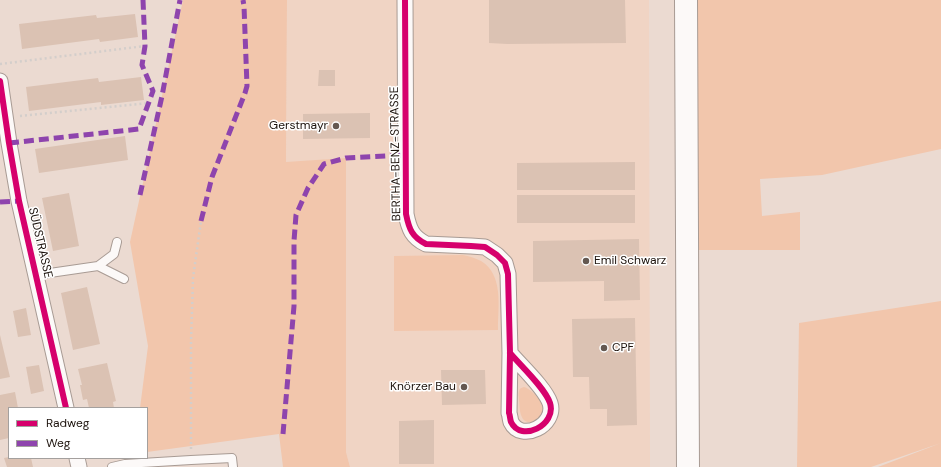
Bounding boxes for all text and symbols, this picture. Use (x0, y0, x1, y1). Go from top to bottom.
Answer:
street label: BERTHA-BENZ-STRASSE (388, 87, 404, 221)
place label: Gerstmayr (269, 119, 328, 133)
marker: Gerstmayr (331, 121, 341, 131)
street label: SÜDSTRASSE (25, 206, 55, 280)
place label: Emil Schwarz (594, 254, 666, 268)
marker: Emil Schwarz (581, 256, 591, 266)
place label: CPF (612, 341, 634, 355)
marker: CPF (599, 343, 609, 353)
place label: Knörzer Bau (390, 380, 456, 394)
marker: Knörzer Bau (459, 382, 469, 392)
legend (8, 407, 148, 459)
text: Radweg (46, 415, 89, 431)
text: Weg (46, 435, 70, 451)

